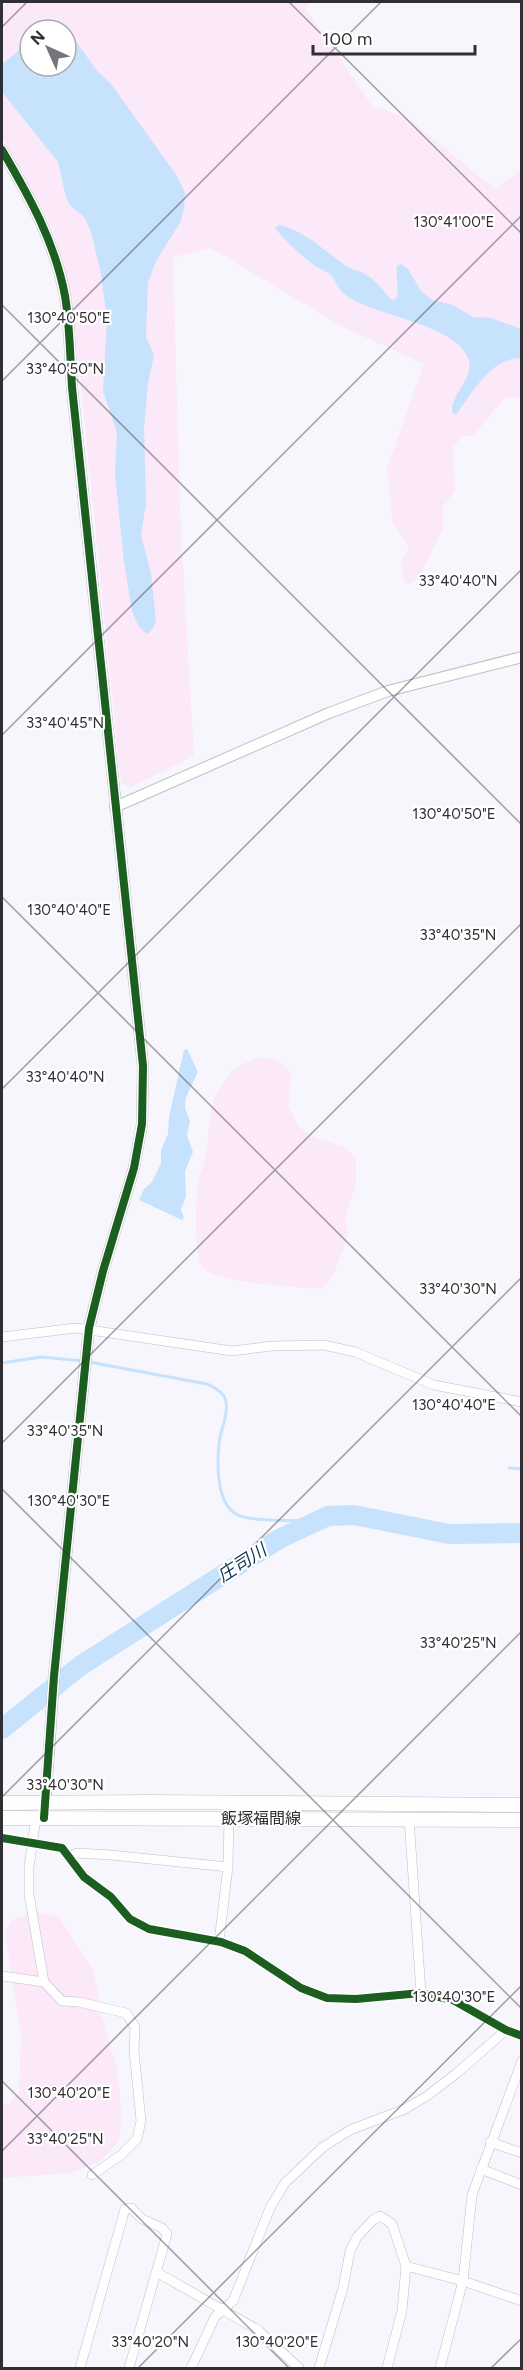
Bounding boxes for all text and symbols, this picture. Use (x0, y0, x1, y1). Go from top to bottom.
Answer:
north arrow (18, 18, 78, 78)
scale bar (313, 18, 475, 56)
text: N (27, 27, 49, 49)
text: 100 m (322, 28, 372, 50)
text: 130°41'00"E (414, 213, 494, 231)
text: 130°40'50"E (27, 309, 111, 327)
text: 33°40'50"N (26, 360, 104, 378)
text: 33°40'40"N (418, 572, 498, 590)
text: 33°40'45"N (26, 714, 104, 732)
text: 130°40'50"E (412, 805, 496, 823)
text: 130°40'40"E (27, 901, 111, 919)
text: 33°40'35"N (420, 926, 496, 944)
text: 33°40'40"N (25, 1068, 105, 1086)
text: 33°40'30"N (419, 1280, 497, 1298)
text: 130°40'40"E (412, 1396, 496, 1414)
text: 33°40'35"N (27, 1422, 103, 1440)
text: 130°40'30"E (28, 1492, 110, 1510)
water label: 庄司川 (213, 1538, 272, 1587)
text: 33°40'25"N (419, 1634, 497, 1652)
text: 33°40'30"N (26, 1776, 104, 1794)
street label: 飯塚福間線 (221, 1809, 301, 1828)
text: 130°40'30"E (413, 1988, 495, 2006)
text: 130°40'20"E (27, 2084, 111, 2102)
text: 33°40'25"N (26, 2130, 104, 2148)
text: 33°40'20"N (111, 2333, 189, 2351)
text: 130°40'20"E (235, 2333, 319, 2351)

